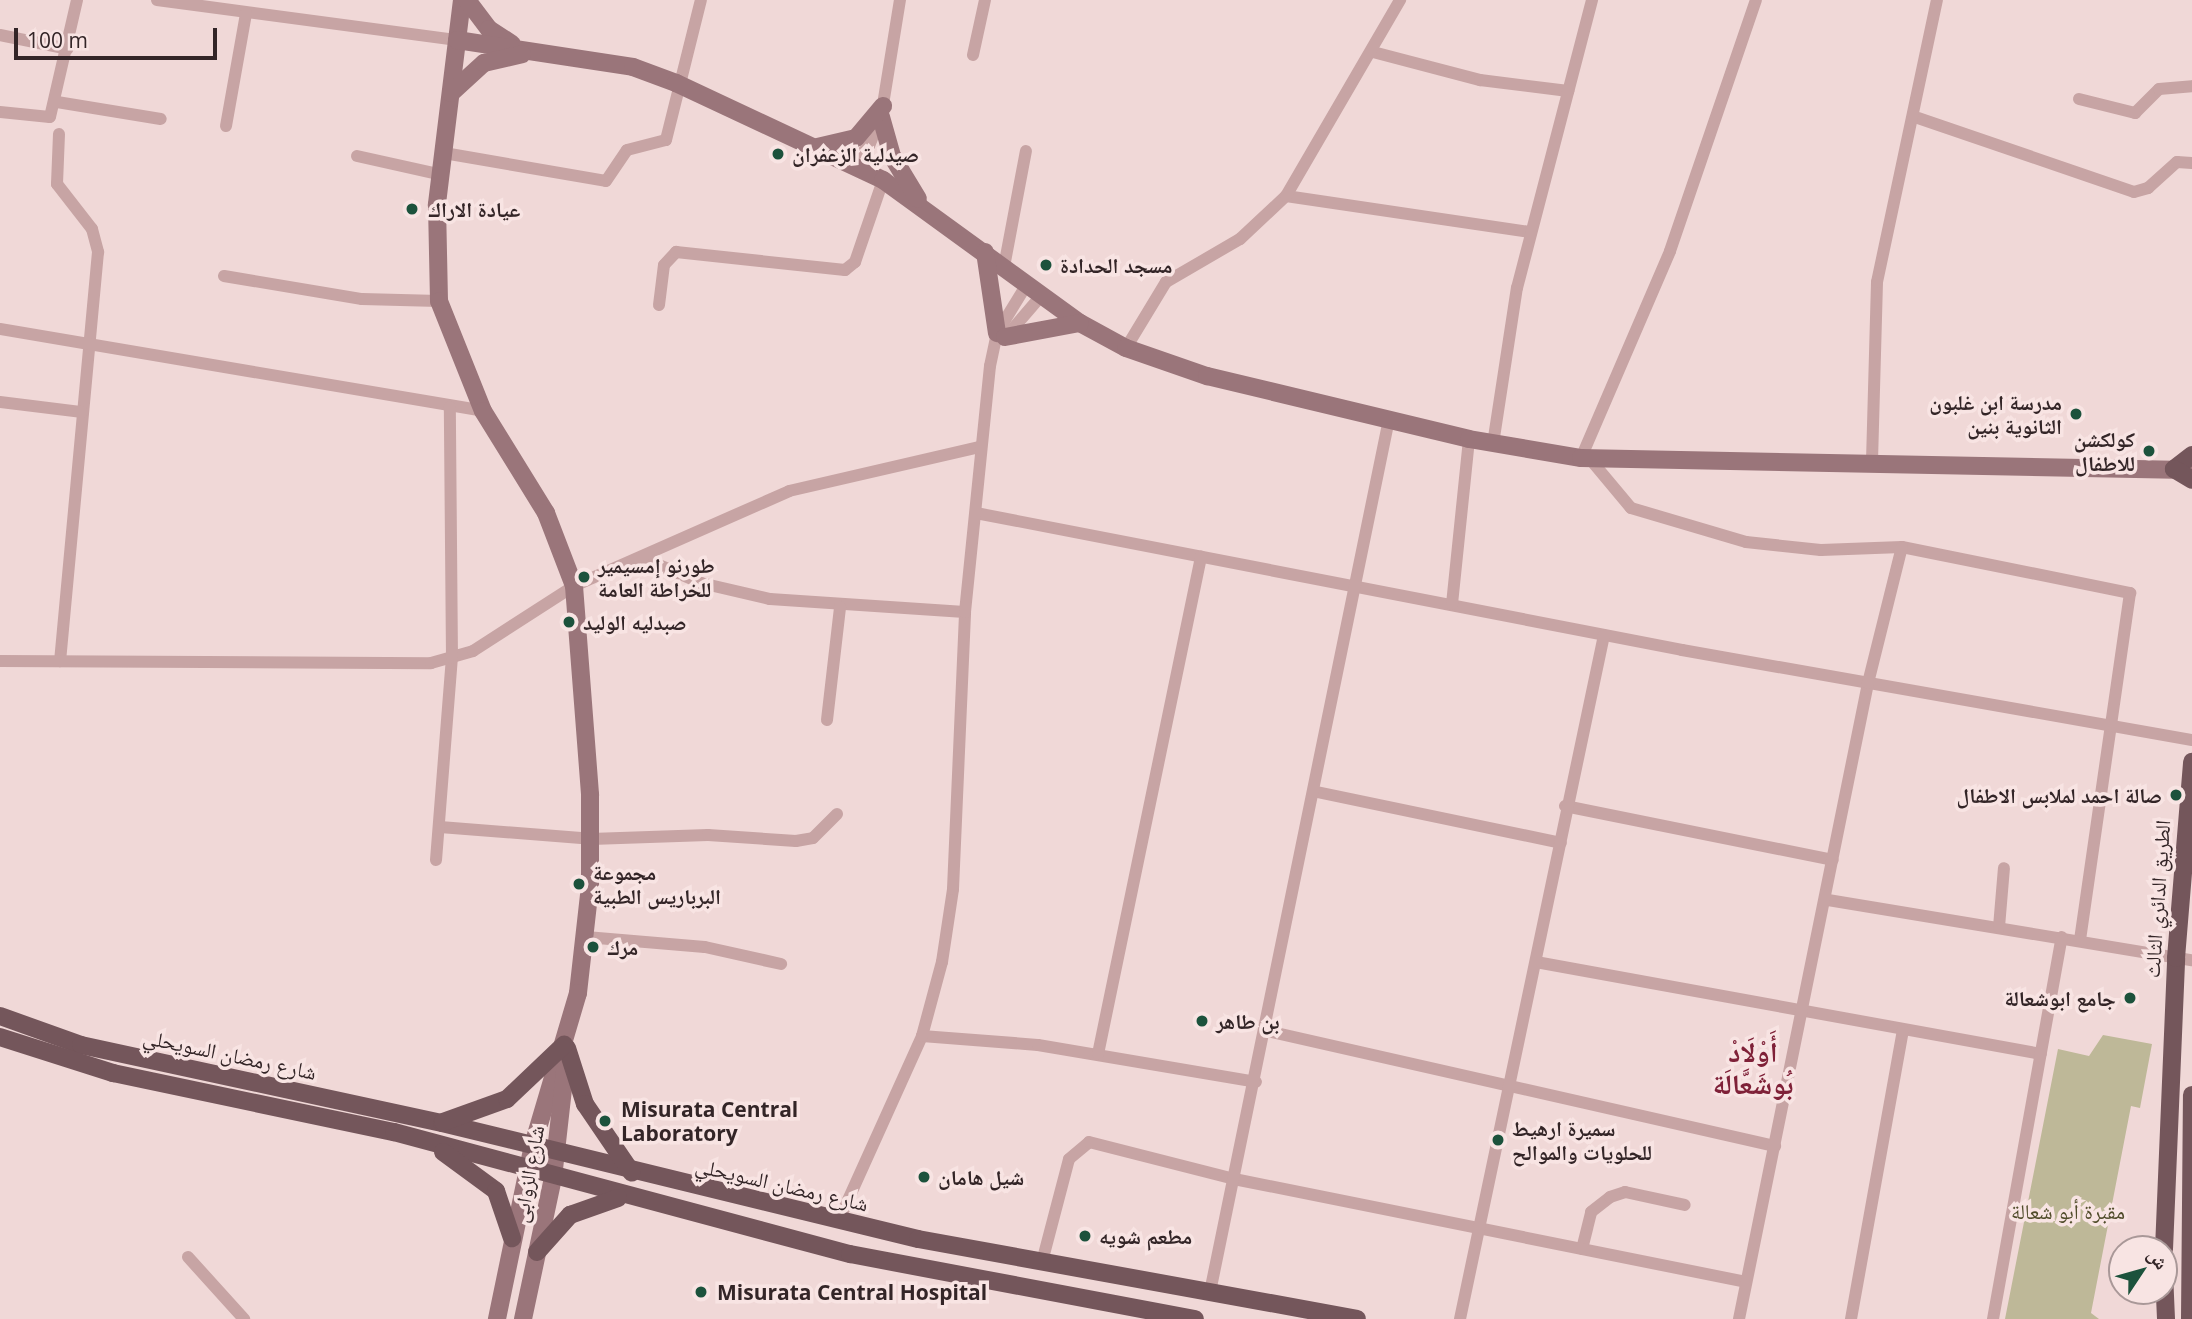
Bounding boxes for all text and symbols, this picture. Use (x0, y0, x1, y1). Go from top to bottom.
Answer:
scale bar (18, 14, 220, 58)
text: 100 m (27, 26, 88, 54)
place label: صيدلية الزعفران (792, 141, 919, 167)
marker: صيدلية الزعفران (770, 146, 786, 162)
place label: عيادة الاراك (428, 196, 520, 222)
marker: عيادة الاراك (402, 199, 422, 219)
place label: مسجد الحدادة (1060, 252, 1173, 278)
marker: مسجد الحدادة (1038, 257, 1054, 273)
place label: مدرسة ابن غلبون الثانوية بنين (1929, 389, 2062, 439)
marker: مدرسة ابن غلبون الثانوية بنين (2068, 406, 2084, 422)
place label: كولكشن للاطفال (2074, 426, 2135, 476)
marker: كولكشن للاطفال (2141, 443, 2157, 459)
place label: طورنو إمسيمير للخراطة العامة (598, 552, 715, 602)
marker: طورنو إمسيمير للخراطة العامة (576, 569, 592, 585)
place label: صبدليه الوليد (583, 609, 686, 635)
marker: صبدليه الوليد (561, 614, 577, 630)
place label: صالة احمد لملابس الاطفال (1956, 782, 2162, 808)
marker: صالة احمد لملابس الاطفال (2168, 787, 2184, 803)
street label: الطريق الدائري الثالث (2139, 819, 2175, 979)
place label: مجموعة البرباريس الطبية (593, 859, 721, 909)
marker: مجموعة البرباريس الطبية (571, 876, 587, 892)
place label: مرك (607, 934, 638, 960)
marker: مرك (585, 939, 601, 955)
place label: جامع ابوشعالة (2004, 985, 2116, 1011)
marker: جامع ابوشعالة (2122, 990, 2138, 1006)
place label: بن طاهر (1216, 1008, 1280, 1034)
marker: بن طاهر (1194, 1013, 1210, 1029)
street label: شارع رمضان السويحلي (141, 1023, 319, 1085)
district label: أَوْلَادْ بُوشَعَّالَة (1713, 1034, 1793, 1100)
place label: Misurata Central Laboratory (621, 1096, 798, 1146)
marker: Misurata Central Laboratory (595, 1111, 615, 1131)
place label: سميرة ارهيط للحلويات والموالح (1512, 1115, 1652, 1165)
street label: شارع الزوابى (507, 1123, 549, 1225)
marker: سميرة ارهيط للحلويات والموالح (1490, 1132, 1506, 1148)
street label: شارع رمضان السويحلي (693, 1152, 871, 1216)
place label: شيل هامان (938, 1164, 1024, 1190)
marker: شيل هامان (916, 1169, 932, 1185)
park label: مقبرة أبو شعالة (2011, 1198, 2125, 1224)
place label: مطعم شويه (1099, 1223, 1192, 1249)
marker: مطعم شويه (1077, 1228, 1093, 1244)
north arrow (2108, 1235, 2178, 1305)
text: ش (2142, 1243, 2175, 1275)
place label: Misurata Central Hospital (717, 1279, 987, 1305)
marker: Misurata Central Hospital (691, 1282, 711, 1302)

